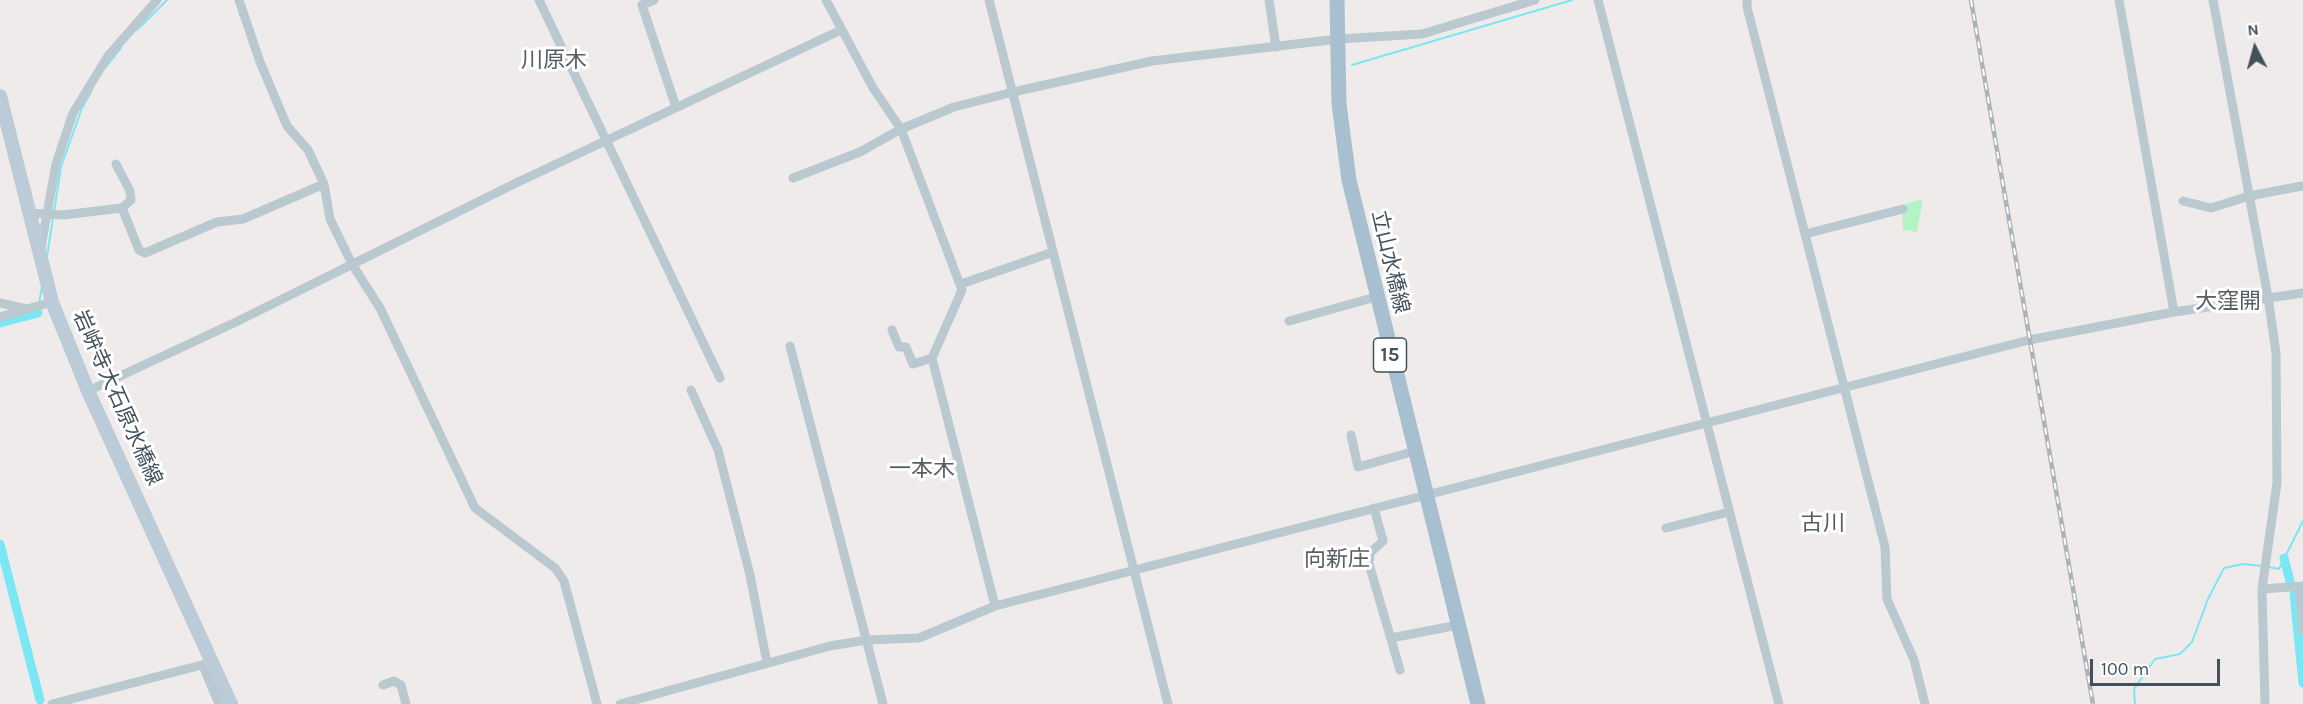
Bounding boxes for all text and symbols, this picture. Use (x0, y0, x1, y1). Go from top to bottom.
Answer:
north arrow (2225, 18, 2285, 78)
text: N (2246, 20, 2260, 40)
district label: 川原木 (521, 48, 587, 74)
street label: 立山水橋線 (1366, 208, 1414, 316)
district label: 大窪開 (2195, 289, 2261, 315)
street label: 岩峅寺大石原水橋線 (67, 307, 167, 489)
road number: 15 (1374, 338, 1406, 372)
district label: 一本木 (889, 457, 955, 483)
district label: 古川 (1801, 511, 1845, 537)
district label: 向新庄 (1304, 547, 1370, 573)
scale bar (2093, 647, 2224, 685)
text: 100 m (2101, 658, 2149, 680)

